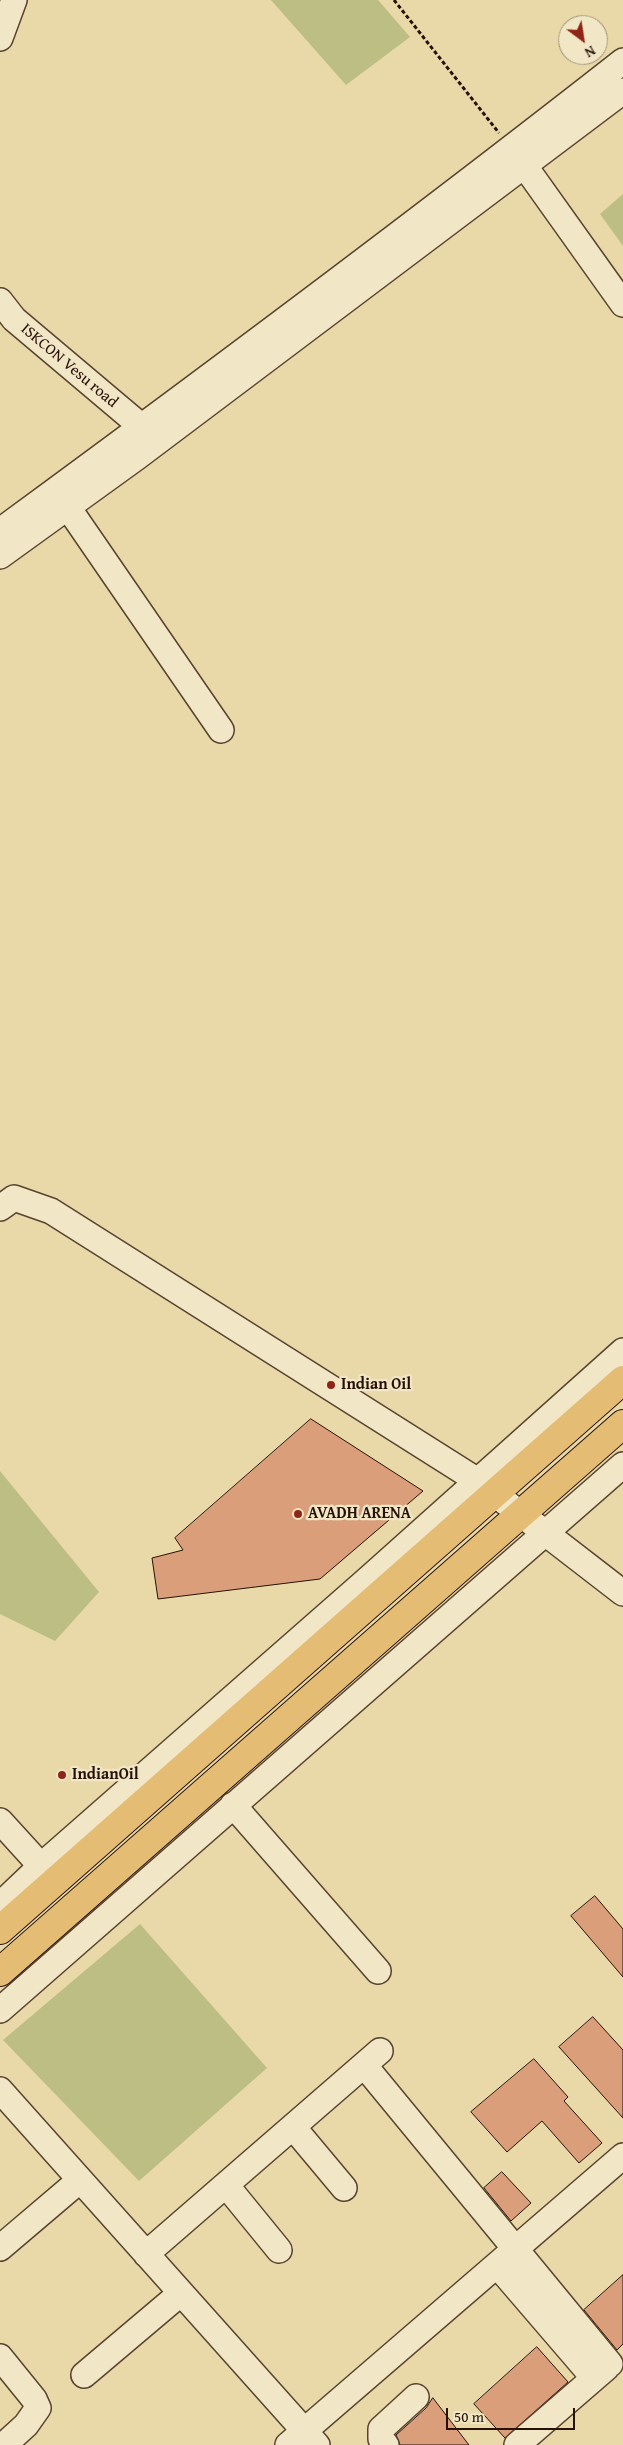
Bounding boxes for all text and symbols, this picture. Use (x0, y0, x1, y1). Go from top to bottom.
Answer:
north arrow (558, 15, 608, 65)
text: N (581, 41, 599, 63)
street label: ISKCON Vesu road (17, 320, 121, 412)
place label: Indian Oil (341, 1375, 411, 1395)
marker: Indian Oil (325, 1379, 337, 1391)
place label: AVADH ARENA (308, 1504, 411, 1524)
marker: AVADH ARENA (292, 1508, 304, 1520)
place label: IndianOil (72, 1765, 139, 1785)
marker: IndianOil (56, 1769, 68, 1781)
scale bar (448, 2398, 577, 2430)
text: 50 m (454, 2406, 484, 2427)

